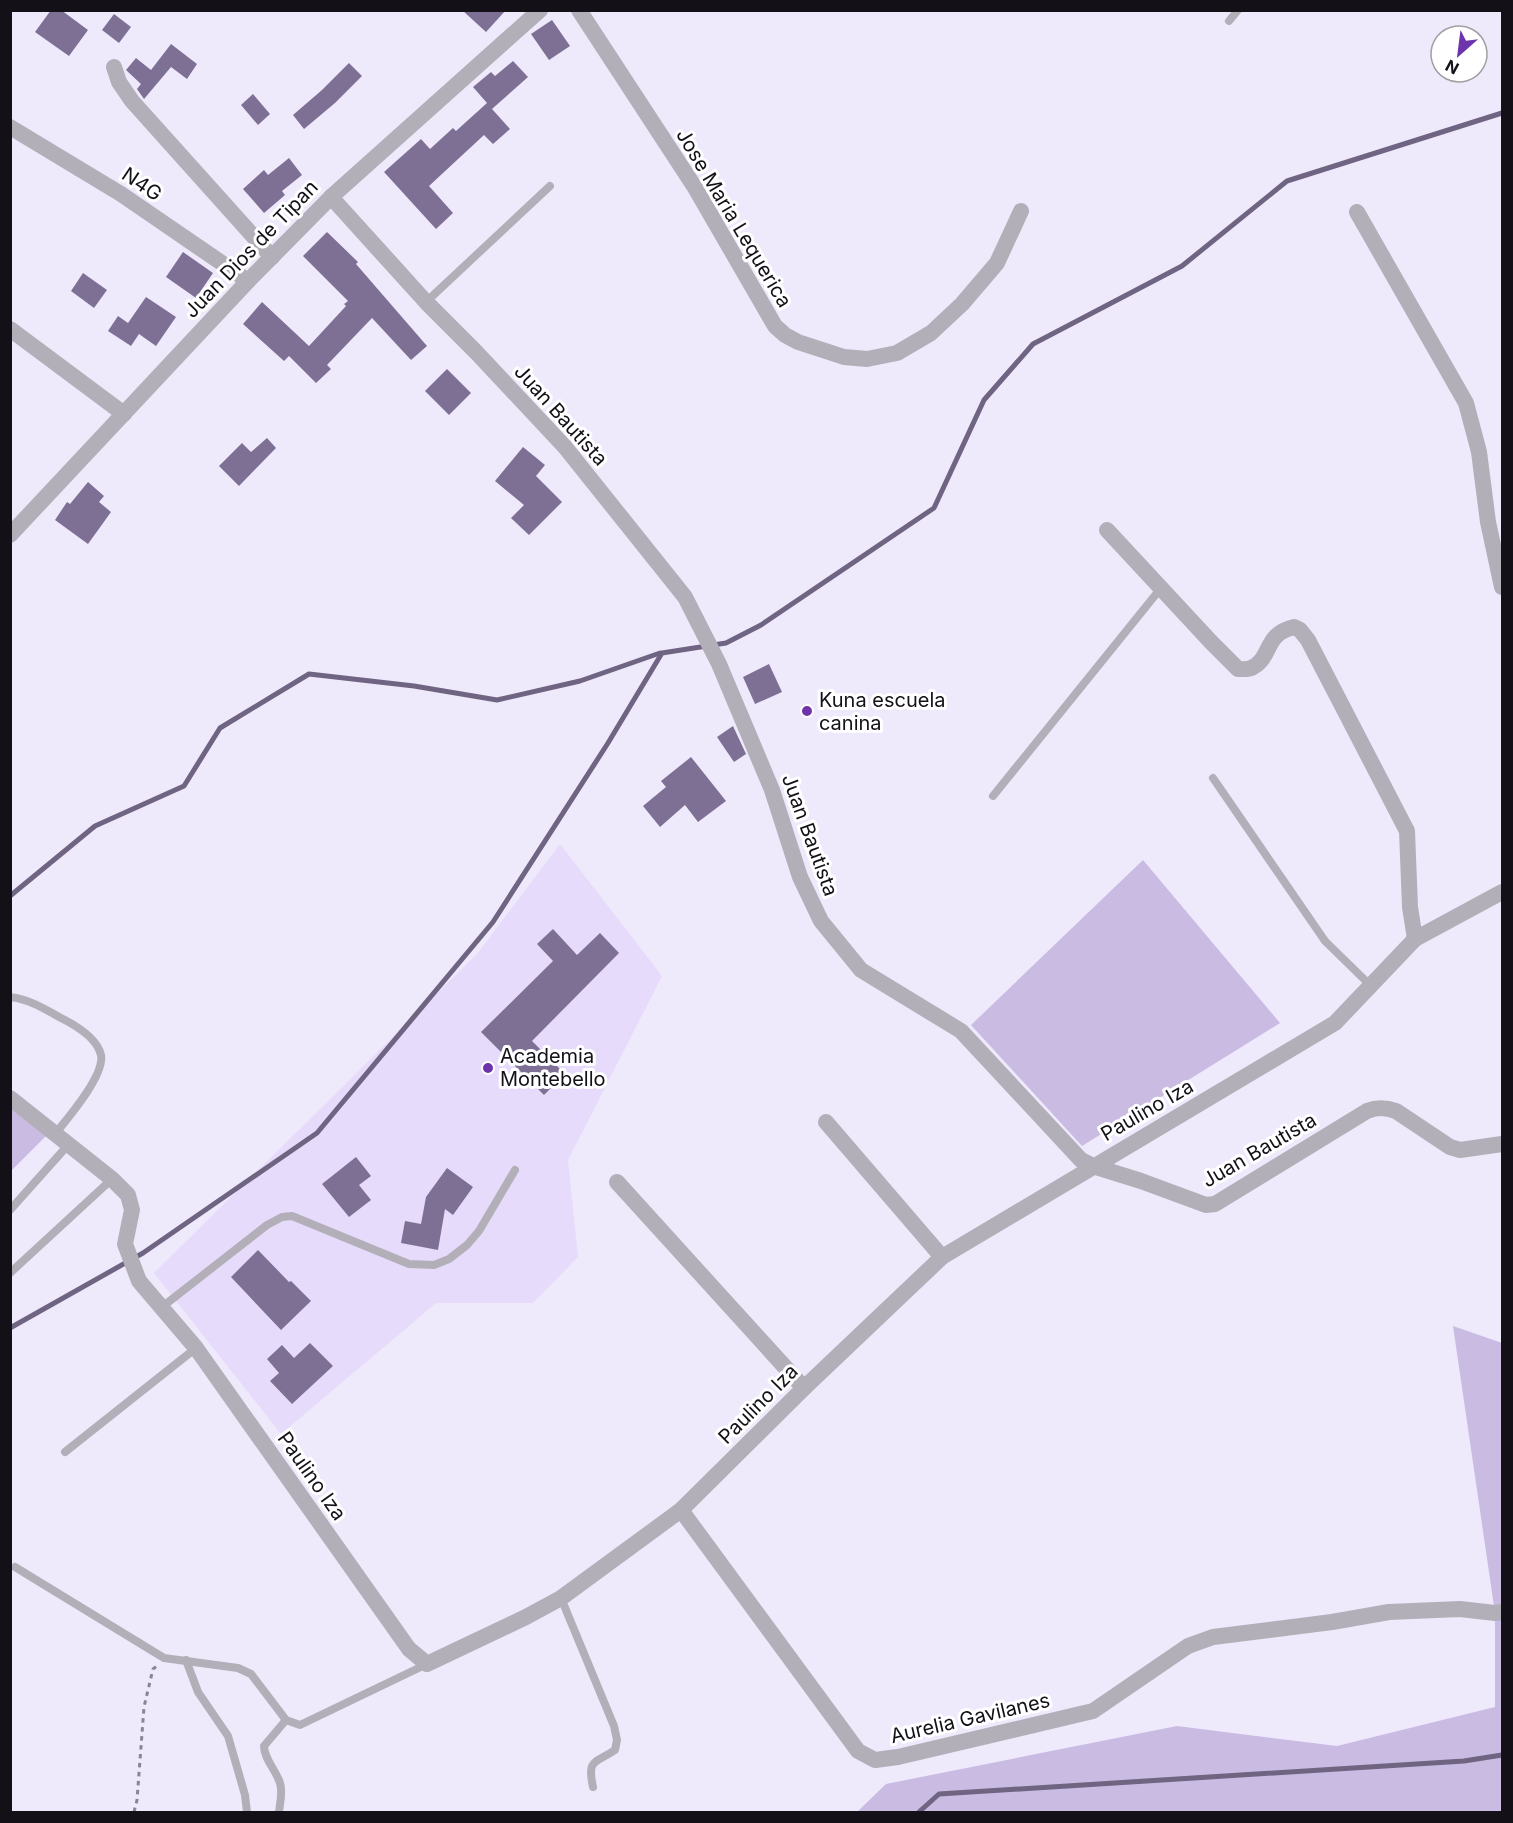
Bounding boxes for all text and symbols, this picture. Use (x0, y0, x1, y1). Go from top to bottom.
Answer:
north arrow (1429, 24, 1489, 84)
text: N (1442, 56, 1462, 79)
street label: Jose Maria Lequerica (671, 124, 797, 312)
street label: N4G (117, 162, 167, 206)
street label: Juan Dios de Tipan (179, 175, 323, 323)
street label: Juan Bautista (509, 359, 613, 471)
place label: Kuna escuela canina (819, 688, 945, 735)
marker: Kuna escuela canina (800, 704, 814, 718)
street label: Juan Bautista (777, 771, 843, 899)
place label: Academia Montebello (500, 1044, 605, 1091)
marker: Academia Montebello (481, 1061, 495, 1075)
street label: Paulino Iza (1097, 1074, 1197, 1146)
street label: Juan Bautista (1198, 1108, 1320, 1192)
street label: Paulino Iza (713, 1359, 803, 1449)
street label: Paulino Iza (273, 1427, 351, 1525)
street label: Aurelia Gavilanes (888, 1688, 1052, 1748)

